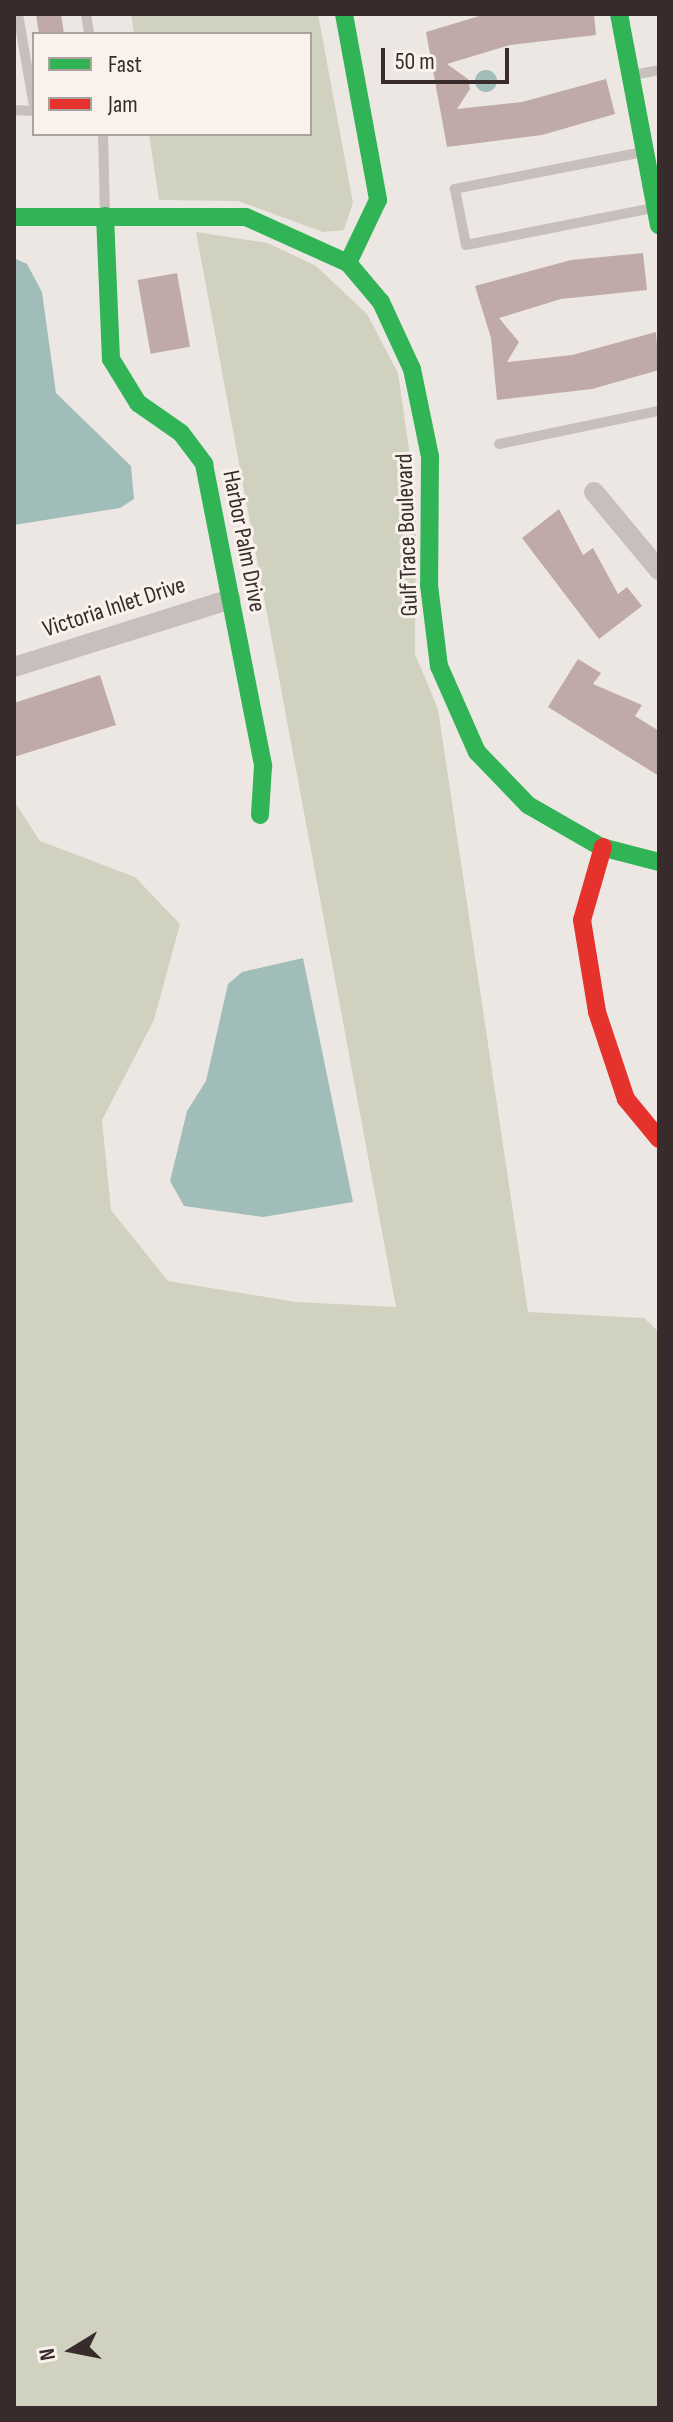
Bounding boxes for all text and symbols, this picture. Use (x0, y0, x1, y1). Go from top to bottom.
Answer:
legend (32, 32, 312, 136)
scale bar (385, 32, 513, 82)
text: 50 m (395, 47, 435, 76)
text: Fast (108, 50, 142, 79)
text: Jam (108, 90, 138, 119)
street label: Gulf Trace Boulevard (390, 453, 424, 617)
street label: Harbor Palm Drive (216, 468, 272, 614)
street label: Victoria Inlet Drive (39, 570, 189, 644)
north arrow (32, 2310, 112, 2390)
text: N (34, 2346, 62, 2362)

